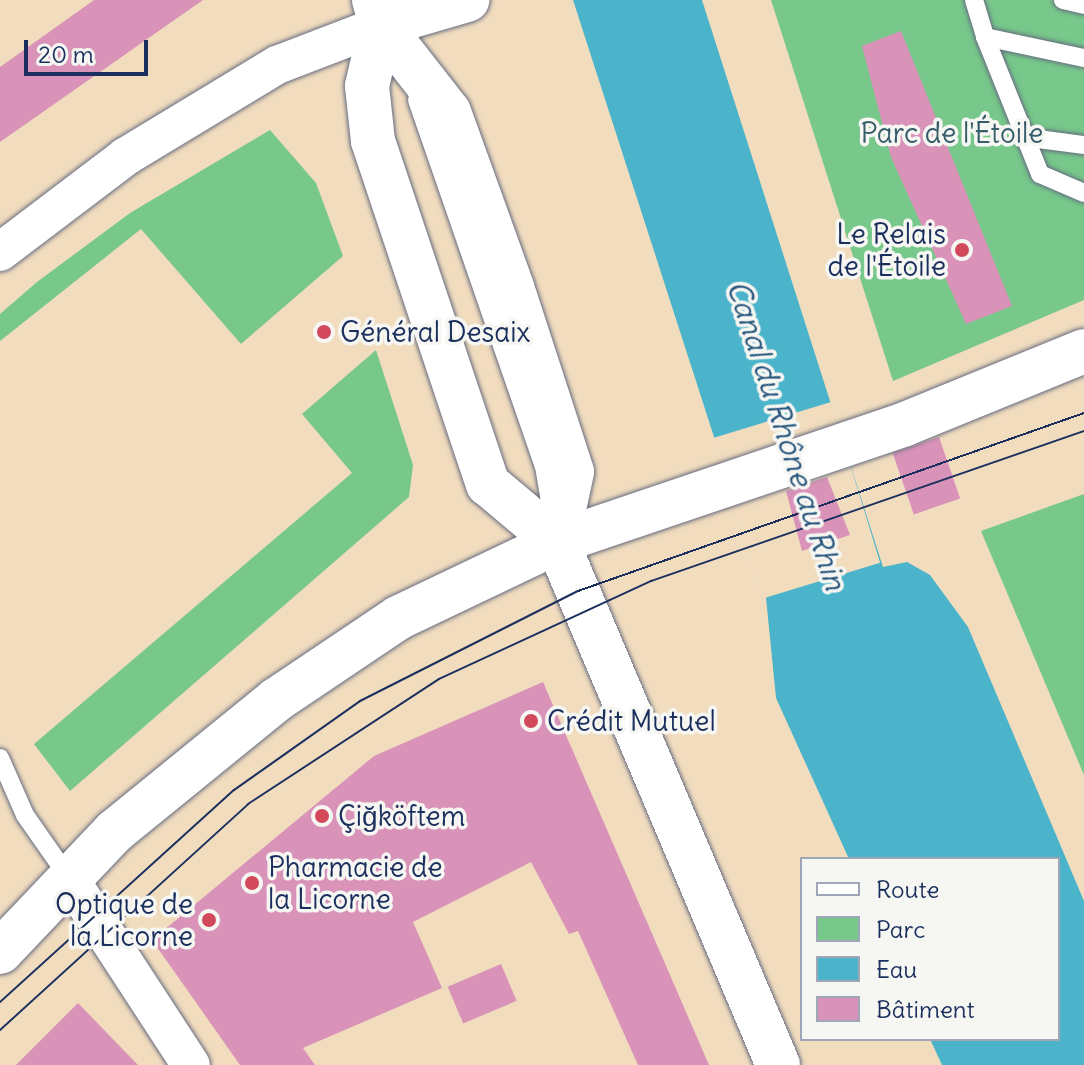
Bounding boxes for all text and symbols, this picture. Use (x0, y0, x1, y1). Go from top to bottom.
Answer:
scale bar (28, 24, 152, 74)
text: 20 m (38, 39, 94, 69)
park label: Parc de l'Étoile (861, 116, 1043, 150)
place label: Le Relais de l'Étoile (827, 217, 946, 283)
marker: Le Relais de l'Étoile (953, 241, 971, 259)
water label: Canal du Rhône au Rhin (720, 276, 854, 594)
place label: Général Desaix (340, 315, 530, 349)
marker: Général Desaix (315, 323, 333, 341)
place label: Crédit Mutuel (547, 704, 716, 738)
marker: Crédit Mutuel (522, 712, 540, 730)
place label: Çiğköftem (338, 799, 465, 833)
marker: Çiğköftem (313, 807, 331, 825)
place label: Pharmacie de la Licorne (268, 850, 442, 916)
legend (800, 857, 1060, 1041)
marker: Pharmacie de la Licorne (243, 874, 261, 892)
text: Route (876, 874, 939, 904)
place label: Optique de la Licorne (55, 887, 193, 953)
marker: Optique de la Licorne (200, 911, 218, 929)
text: Parc (876, 914, 925, 944)
text: Eau (876, 954, 917, 984)
text: Bâtiment (876, 994, 975, 1024)

